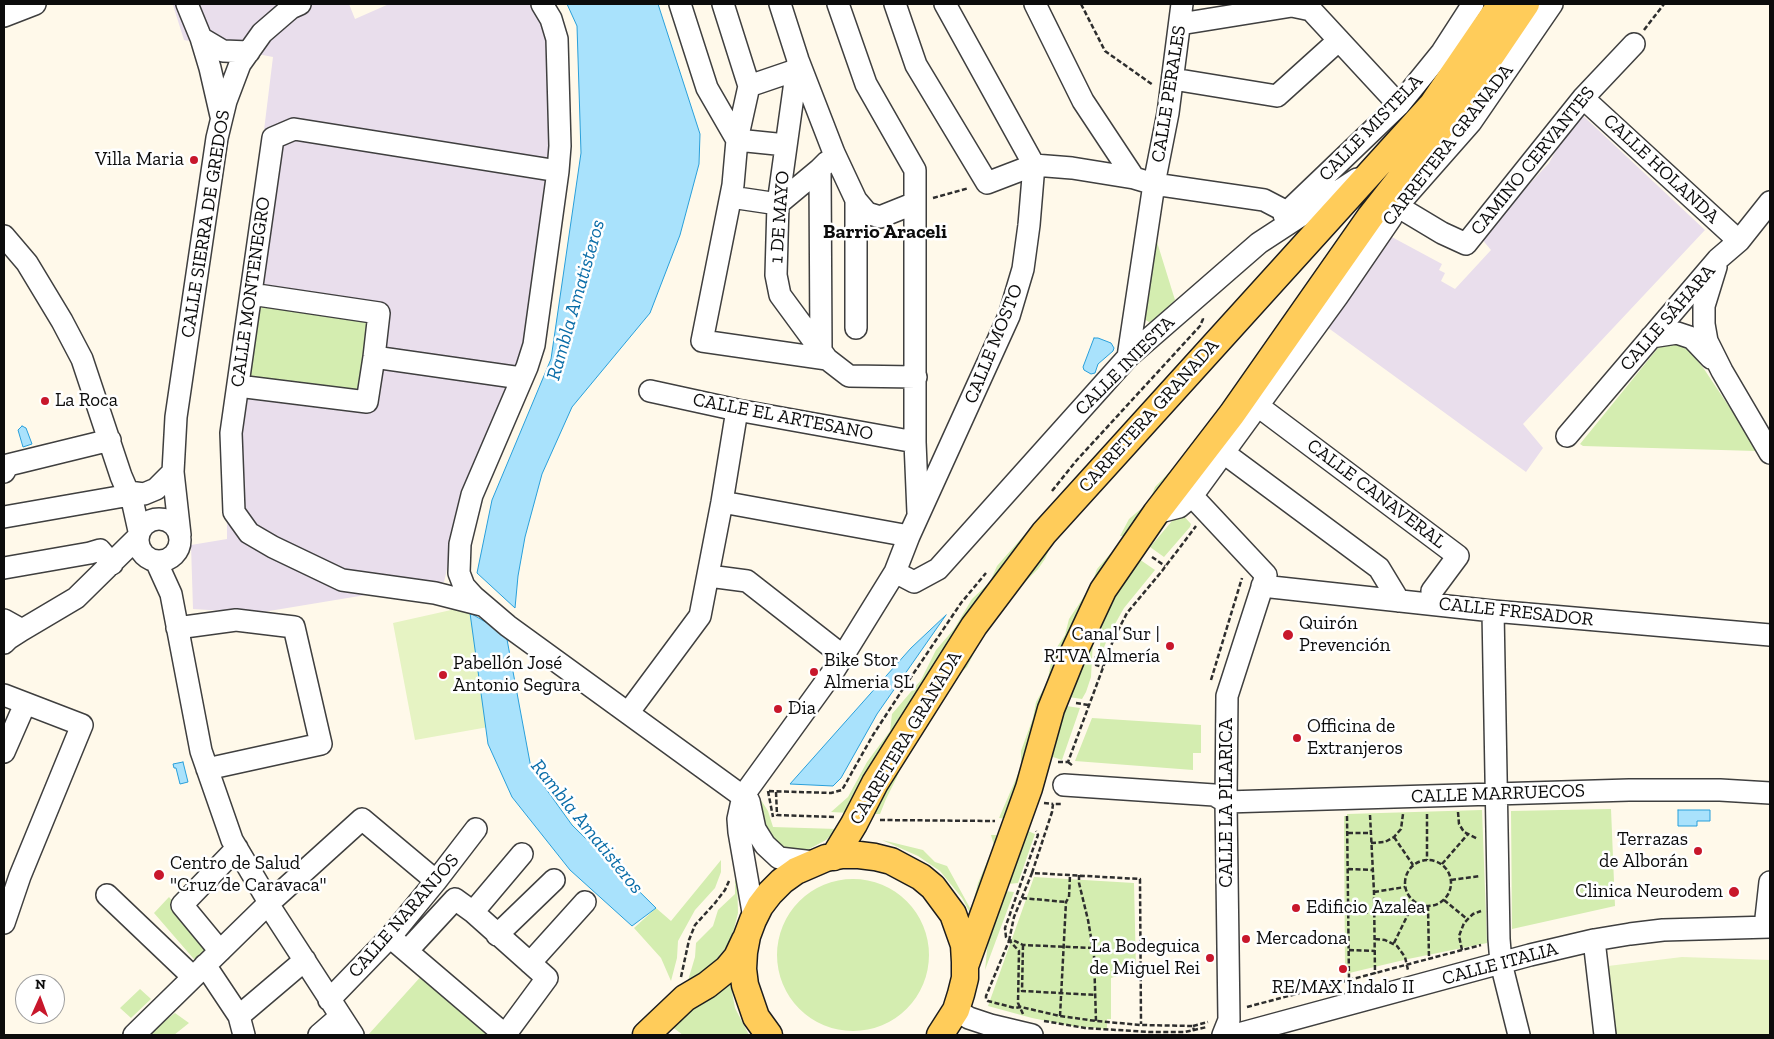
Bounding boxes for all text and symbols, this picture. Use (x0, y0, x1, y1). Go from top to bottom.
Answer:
street label: CALLE PERALES (1147, 24, 1191, 164)
street label: CARRETERA GRANADA (1378, 60, 1518, 230)
street label: CALLE MISTELA (1314, 70, 1428, 186)
street label: CAMINO CERVANTES (1466, 82, 1600, 240)
street label: CALLE SIERRA DE GREDOS (177, 108, 235, 340)
street label: CALLE HOLANDA (1598, 109, 1724, 229)
place label: Villa Maria (95, 149, 184, 171)
marker: Villa Maria (188, 154, 200, 166)
street label: 1 DE MAYO (765, 170, 795, 264)
street label: CALLE MONTENEGRO (226, 196, 276, 388)
water label: Rambla Amatisteros (542, 217, 610, 383)
district label: Barrio Araceli (823, 220, 947, 244)
street label: CALLE SÁHARA (1616, 260, 1720, 376)
street label: CALLE MOSTO (960, 281, 1028, 407)
street label: CALLE INIESTA (1070, 311, 1180, 421)
street label: CARRETERA GRANADA (1074, 335, 1224, 497)
street label: CALLE EL ARTESANO (691, 388, 875, 446)
place label: La Roca (55, 390, 118, 412)
marker: La Roca (39, 395, 51, 407)
street label: CALLE CANAVERAL (1302, 434, 1450, 554)
street label: CALLE FRESADOR (1438, 593, 1594, 631)
place label: Quirón Prevención (1299, 613, 1390, 657)
place label: Canal Sur | RTVA Almería (1044, 624, 1160, 668)
marker: Quirón Prevención (1281, 628, 1295, 642)
marker: Canal Sur | RTVA Almería (1164, 640, 1176, 652)
street label: CARRETERA GRANADA (845, 647, 967, 829)
place label: Bike Stor Almeria SL (824, 650, 914, 694)
place label: Pabellón José Antonio Segura (453, 653, 581, 697)
marker: Bike Stor Almeria SL (808, 666, 820, 678)
marker: Pabellón José Antonio Segura (437, 669, 449, 681)
place label: Dia (788, 698, 816, 720)
marker: Dia (772, 703, 784, 715)
place label: Officina de Extranjeros (1307, 716, 1403, 760)
street label: CALLE LA PILARICA (1216, 718, 1238, 888)
marker: Officina de Extranjeros (1291, 732, 1303, 744)
water label: Rambla Amatisteros (525, 755, 649, 899)
street label: CALLE MARRUECOS (1411, 780, 1585, 808)
place label: Terrazas de Alborán (1599, 829, 1688, 873)
marker: Terrazas de Alborán (1692, 845, 1704, 857)
street label: CALLE NARANJOS (344, 849, 464, 983)
place label: Centro de Salud "Cruz de Caravaca" (170, 853, 327, 897)
marker: Centro de Salud "Cruz de Caravaca" (152, 868, 166, 882)
place label: Clinica Neurodem (1575, 881, 1723, 903)
marker: Clinica Neurodem (1727, 885, 1741, 899)
place label: Edificio Azalea (1306, 897, 1425, 919)
marker: Edificio Azalea (1290, 902, 1302, 914)
place label: Mercadona (1256, 928, 1347, 950)
marker: Mercadona (1240, 933, 1252, 945)
place label: La Bodeguica de Miguel Rei (1089, 936, 1200, 980)
street label: CALLE ITALIA (1440, 938, 1560, 990)
marker: La Bodeguica de Miguel Rei (1204, 952, 1216, 964)
marker: RE/MAX Indalo II (1337, 963, 1349, 975)
north arrow (15, 974, 65, 1024)
text: N (35, 976, 46, 993)
place label: RE/MAX Indalo II (1272, 977, 1414, 999)

